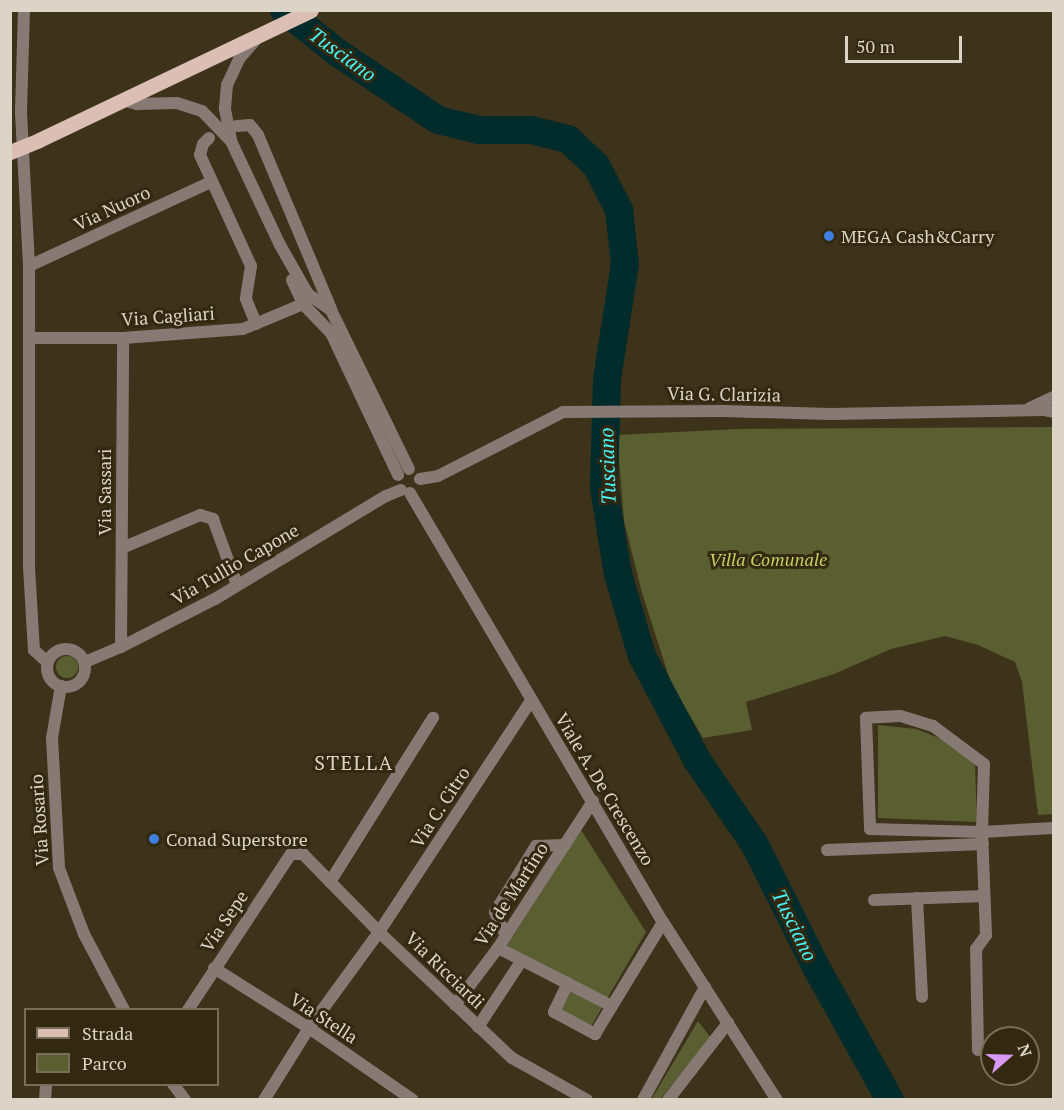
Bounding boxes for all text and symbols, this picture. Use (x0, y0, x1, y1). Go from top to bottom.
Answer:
water label: Tusciano (305, 22, 381, 86)
scale bar (848, 24, 965, 62)
text: 50 m (856, 34, 895, 58)
street label: Via Nuoro (70, 181, 154, 235)
place label: MEGA Cash&Carry (841, 225, 995, 247)
marker: MEGA Cash&Carry (822, 229, 836, 243)
street label: Via Cagliari (121, 302, 215, 330)
street label: Via G. Clarizia (666, 382, 782, 406)
water label: Tusciano (594, 427, 620, 505)
street label: Via Sassari (93, 449, 115, 535)
street label: Via Tullio Capone (168, 519, 302, 609)
park label: Villa Comunale (709, 548, 827, 570)
street label: Viale A. De Crescenzo (551, 708, 659, 870)
district label: STELLA (314, 750, 394, 774)
street label: Via C. Citro (406, 762, 474, 852)
street label: Via Rosario (25, 774, 53, 866)
place label: Conad Superstore (166, 828, 308, 850)
marker: Conad Superstore (147, 832, 161, 846)
street label: Via de Martino (470, 838, 552, 950)
water label: Tusciano (767, 885, 823, 965)
street label: Via Sepe (196, 886, 252, 956)
street label: Via Ricciardi (401, 927, 489, 1013)
street label: Via Stella (286, 988, 362, 1048)
legend (24, 1008, 219, 1086)
text: Strada (82, 1021, 133, 1045)
north arrow (980, 1026, 1040, 1086)
text: N (1013, 1041, 1037, 1060)
text: Parco (82, 1051, 127, 1075)

